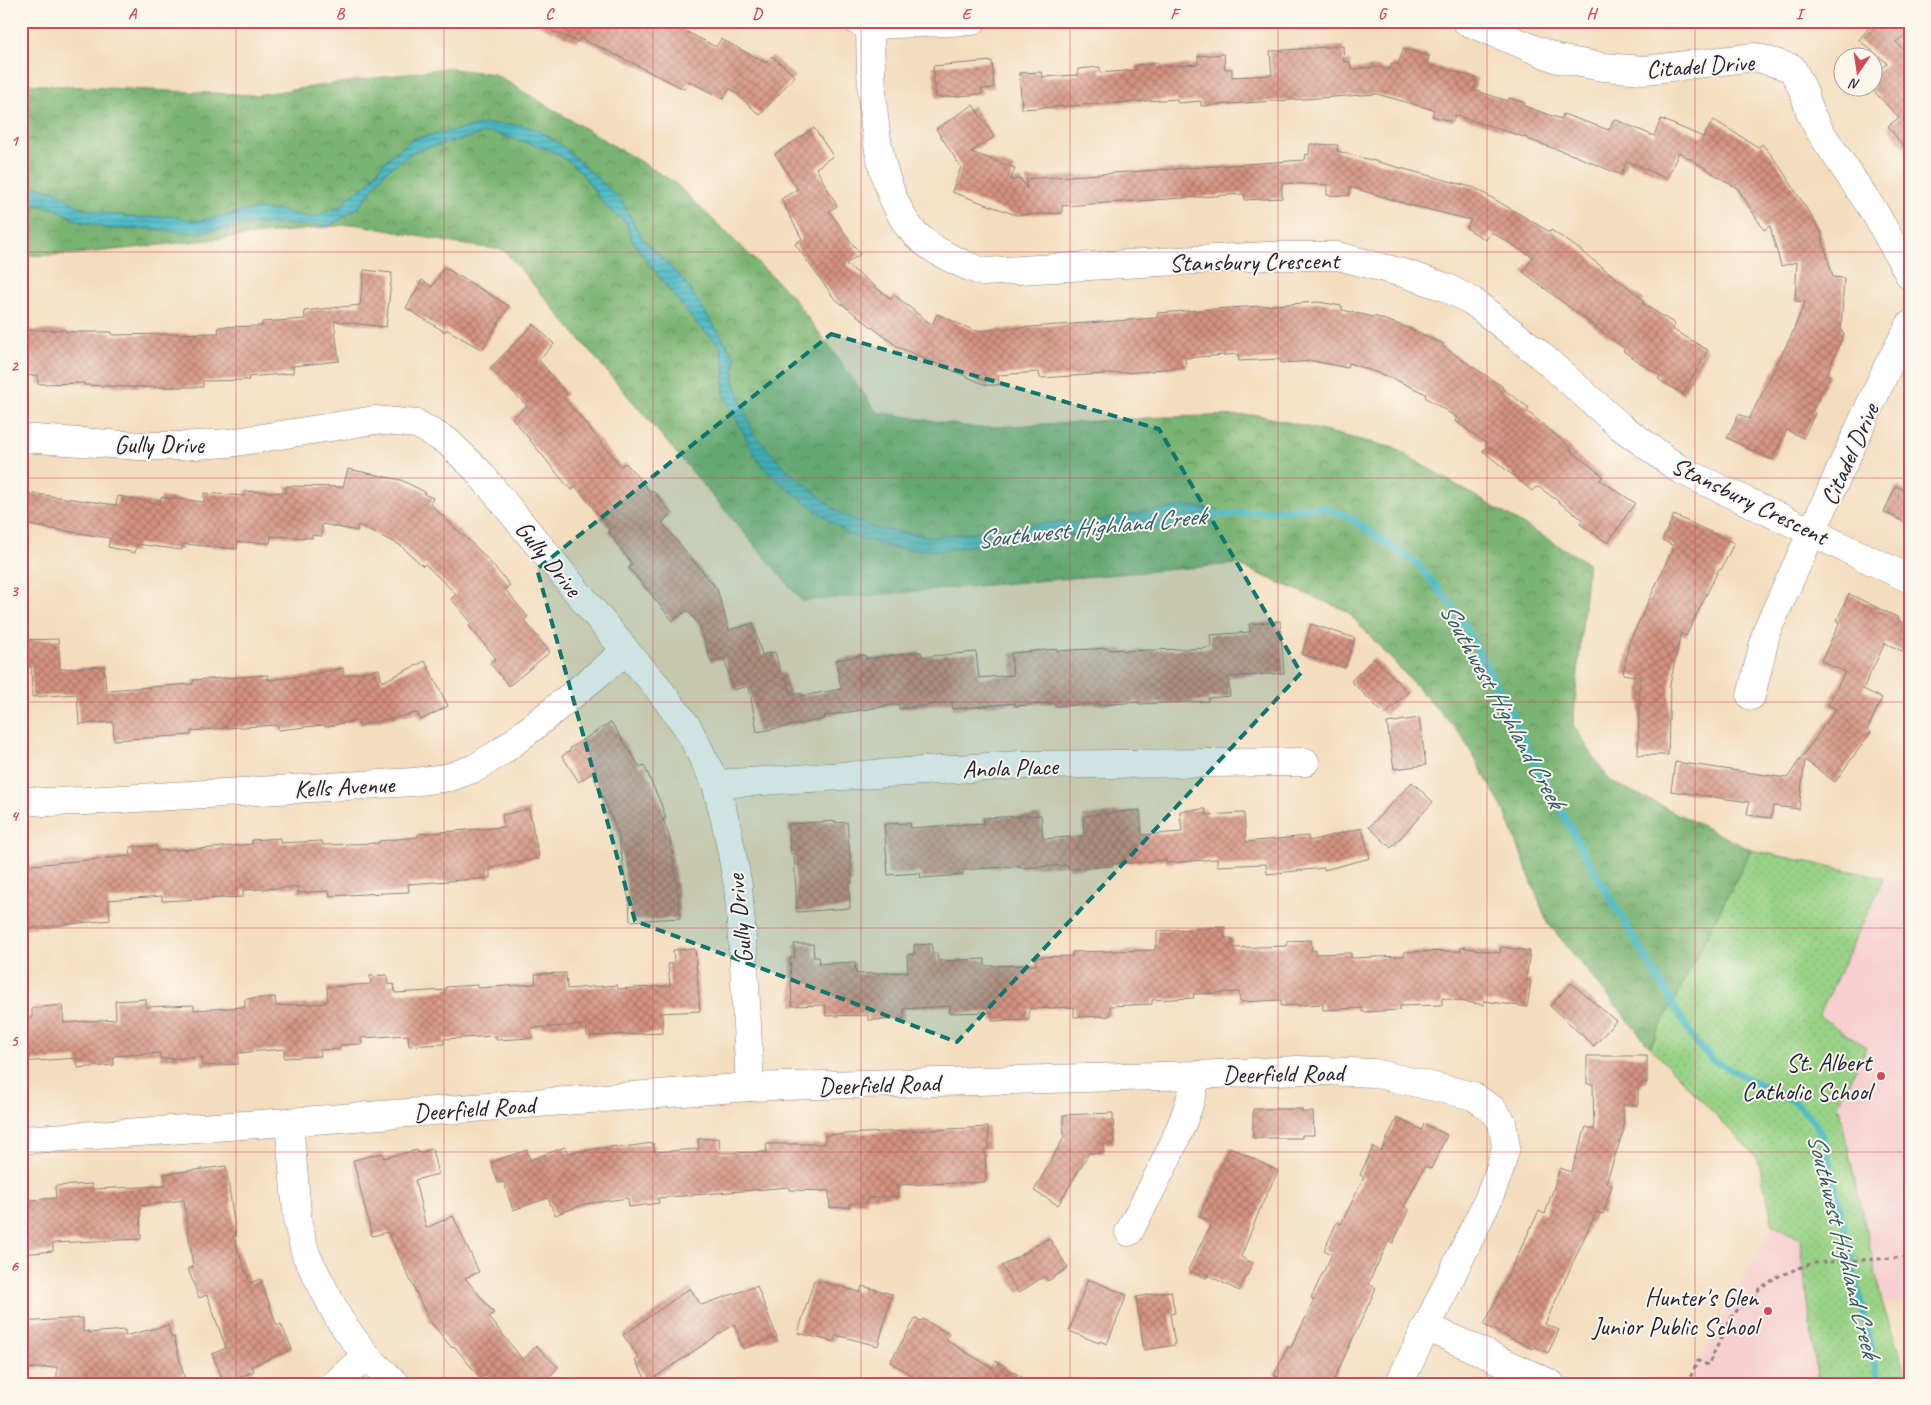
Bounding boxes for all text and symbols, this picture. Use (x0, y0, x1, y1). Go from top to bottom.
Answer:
text: A (128, 4, 138, 24)
text: B (336, 4, 346, 24)
text: C (545, 4, 555, 24)
text: D (752, 4, 763, 24)
text: E (962, 4, 973, 24)
text: F (1170, 4, 1181, 24)
text: G (1378, 4, 1388, 24)
text: H (1586, 4, 1598, 24)
text: I (1796, 4, 1806, 24)
street label: Citadel Drive (1645, 46, 1757, 86)
north arrow (1834, 48, 1884, 98)
text: N (1847, 74, 1861, 93)
text: 1 (10, 131, 19, 151)
street label: Stansbury Crescent (1169, 244, 1342, 279)
text: 2 (10, 356, 19, 376)
street label: Citadel Drive (1813, 397, 1887, 510)
street label: Gully Drive (114, 429, 206, 461)
street label: Stansbury Crescent (1666, 449, 1835, 554)
water label: Southwest Highland Creek (975, 499, 1212, 556)
street label: Gully Drive (508, 514, 590, 605)
text: 3 (10, 581, 19, 601)
water label: Southwest Highland Creek (1433, 597, 1575, 818)
street label: Anola Place (962, 750, 1060, 786)
street label: Kells Avenue (293, 768, 397, 806)
text: 4 (10, 806, 19, 826)
street label: Gully Drive (719, 871, 761, 965)
text: 5 (11, 1031, 20, 1051)
place label: St. Albert Catholic School (1742, 1047, 1876, 1108)
street label: Deerfield Road (1222, 1057, 1348, 1091)
street label: Deerfield Road (818, 1067, 944, 1103)
marker: St. Albert Catholic School (1875, 1070, 1887, 1082)
street label: Deerfield Road (412, 1089, 540, 1129)
water label: Southwest Highland Creek (1800, 1130, 1889, 1366)
text: 6 (10, 1256, 19, 1276)
place label: Hunter's Glen Junior Public School (1591, 1282, 1763, 1343)
marker: Hunter's Glen Junior Public School (1762, 1305, 1774, 1317)

